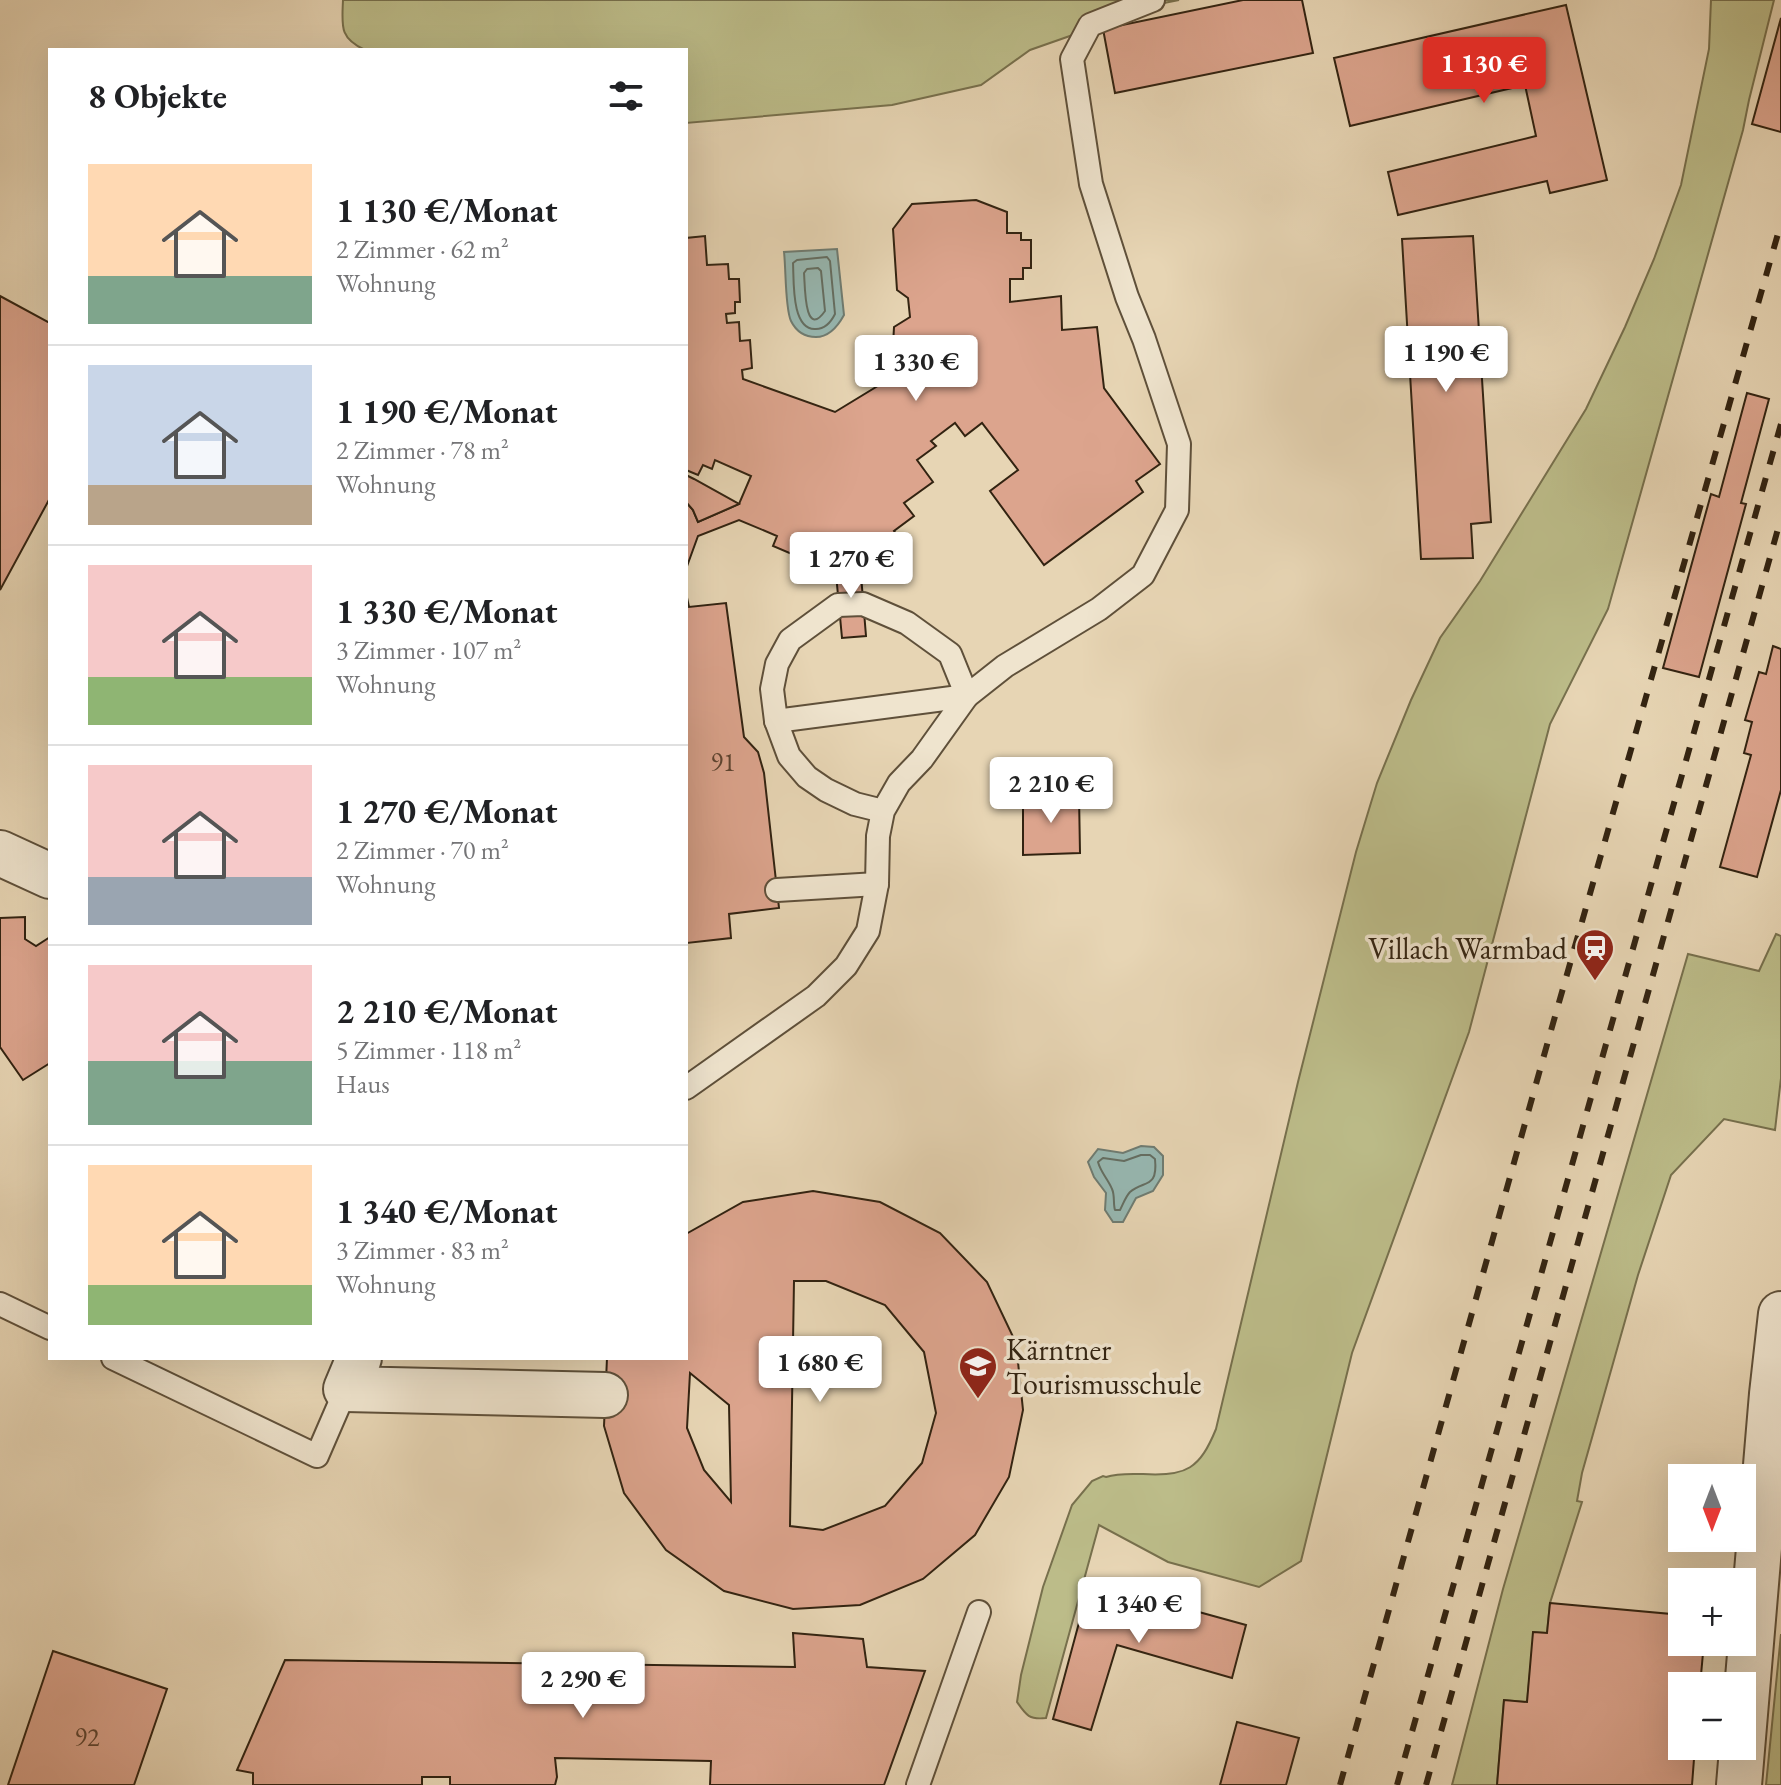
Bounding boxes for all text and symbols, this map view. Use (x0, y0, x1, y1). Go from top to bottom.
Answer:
pin: 1 130 € (1410, 37, 1558, 105)
text: 1 130 € (1441, 46, 1527, 80)
text: 8 Objekte (88, 74, 227, 118)
icon: filters (604, 74, 648, 118)
text: 1 130 €/Monat (336, 188, 557, 232)
icon: home (152, 196, 248, 292)
text: 2 Zimmer · 62 m² (336, 232, 509, 266)
text: Wohnung (336, 266, 436, 300)
pin: 1 190 € (1372, 326, 1520, 394)
pin: 1 330 € (842, 335, 990, 403)
text: 1 190 € (1403, 335, 1489, 369)
text: 1 330 € (873, 344, 959, 378)
text: 1 190 €/Monat (336, 389, 557, 433)
icon: home (152, 397, 248, 493)
text: 2 Zimmer · 78 m² (336, 433, 509, 467)
text: Wohnung (336, 467, 436, 501)
pin: 1 270 € (777, 532, 925, 600)
text: 1 270 € (808, 541, 894, 575)
text: 1 330 €/Monat (336, 589, 557, 633)
icon: home (152, 597, 248, 693)
text: 3 Zimmer · 107 m² (336, 633, 521, 667)
text: Wohnung (336, 667, 436, 701)
house number: 91 (711, 745, 735, 779)
pin: 2 210 € (977, 757, 1125, 825)
text: 2 210 € (1008, 766, 1094, 800)
text: 1 270 €/Monat (336, 789, 557, 833)
icon: home (152, 797, 248, 893)
text: 2 Zimmer · 70 m² (336, 833, 509, 867)
text: Wohnung (336, 867, 436, 901)
station icon: Villach Warmbad (1574, 927, 1616, 982)
place label: Villach Warmbad (1368, 929, 1568, 968)
text: 2 210 €/Monat (336, 989, 557, 1033)
icon: home (152, 997, 248, 1093)
text: 5 Zimmer · 118 m² (336, 1033, 521, 1067)
text: Haus (336, 1067, 390, 1101)
text: 1 340 €/Monat (336, 1189, 557, 1233)
icon: home (152, 1197, 248, 1293)
text: 3 Zimmer · 83 m² (336, 1233, 509, 1267)
text: Wohnung (336, 1267, 436, 1301)
place label: Kärntner Tourismusschule (1006, 1330, 1202, 1403)
pin: 1 680 € (746, 1336, 894, 1404)
text: 1 680 € (777, 1345, 863, 1379)
school or university icon: Kärntner Tourismusschule (957, 1345, 999, 1400)
north arrow (1668, 1464, 1756, 1552)
map controls (1668, 1464, 1756, 1760)
button: + (1668, 1568, 1756, 1656)
pin: 1 340 € (1065, 1577, 1213, 1645)
text: 1 340 € (1096, 1586, 1182, 1620)
pin: 2 290 € (509, 1652, 657, 1720)
text: 2 290 € (540, 1661, 626, 1695)
button: − (1668, 1672, 1756, 1760)
house number: 92 (75, 1720, 100, 1754)

